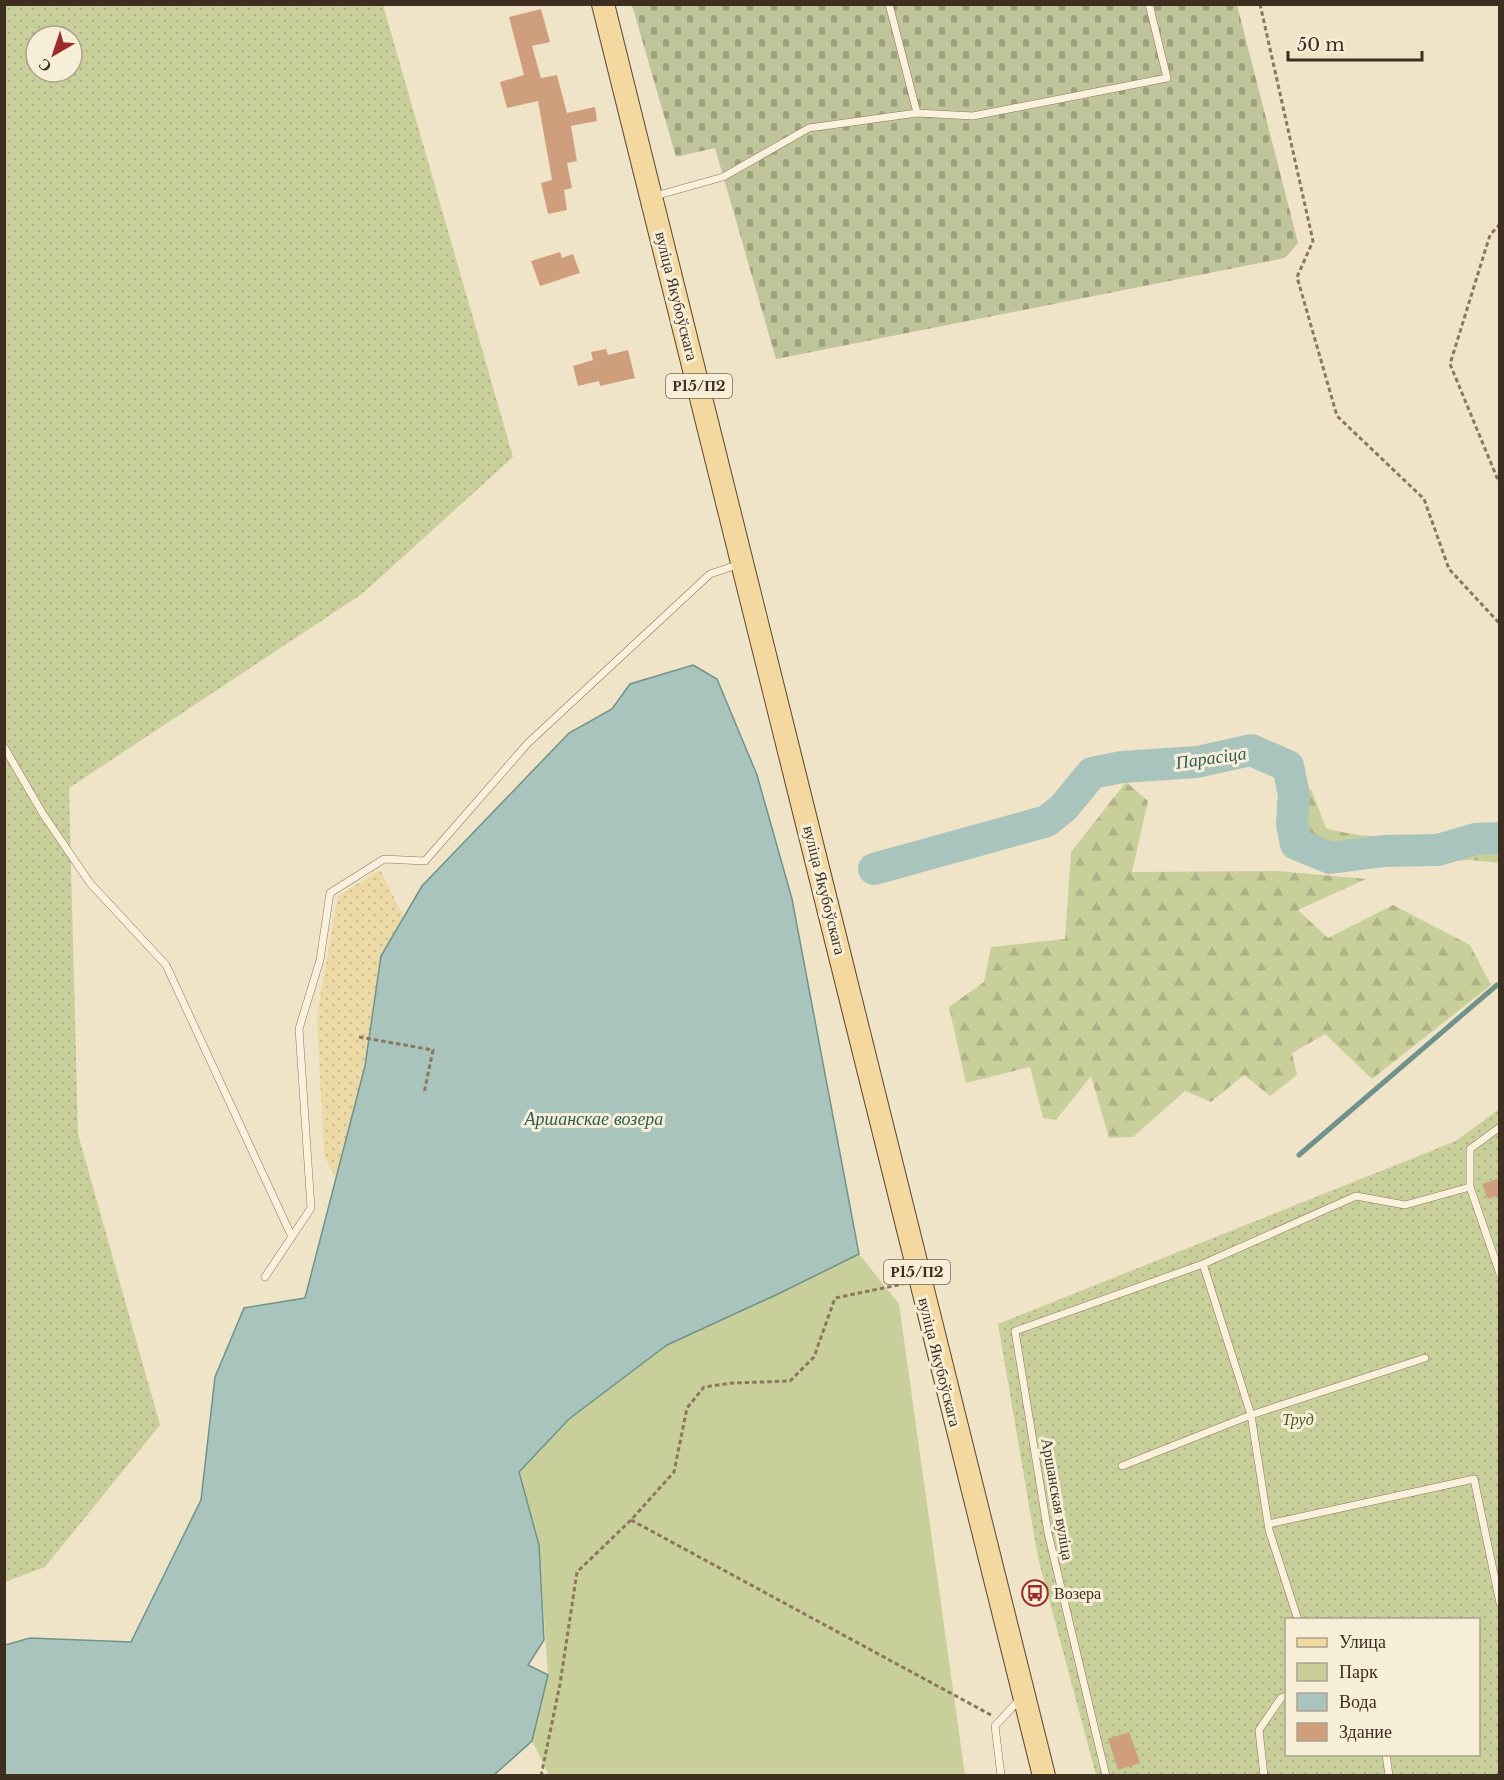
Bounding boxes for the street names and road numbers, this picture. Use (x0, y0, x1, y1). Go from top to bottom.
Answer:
street label: вуліца Якубоўскага (651, 229, 703, 363)
road number: Р15/П2 (666, 374, 732, 398)
street label: вуліца Якубоўскага (799, 823, 851, 957)
road number: Р15/П2 (884, 1260, 950, 1284)
street label: вуліца Якубоўскага (914, 1295, 966, 1429)
street label: Аршанская вуліца (1037, 1436, 1079, 1562)

